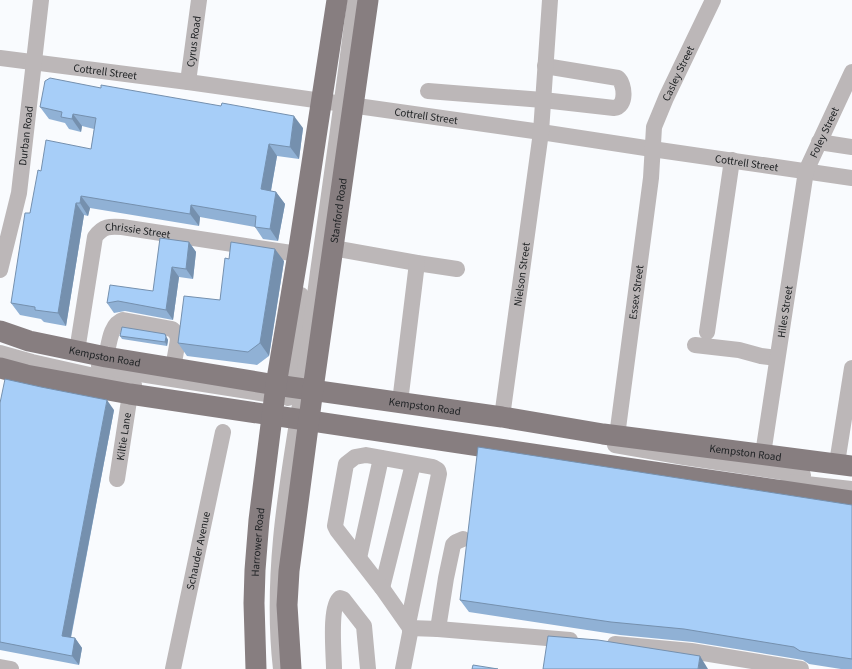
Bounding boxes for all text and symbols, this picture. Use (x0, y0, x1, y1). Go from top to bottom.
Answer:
street label: Cyrus Road (183, 15, 204, 68)
street label: Casley Street (658, 43, 698, 104)
street label: Cottrell Street (73, 60, 138, 83)
street label: Cottrell Street (393, 104, 459, 128)
street label: Foley Street (806, 104, 842, 160)
street label: Durban Road (15, 105, 36, 166)
street label: Cottrell Street (714, 151, 780, 175)
street label: Stanford Road (326, 177, 350, 244)
street label: Chrissie Street (103, 219, 172, 242)
street label: Nielson Street (510, 241, 533, 307)
street label: Essex Street (625, 264, 647, 321)
street label: Hiles Street (773, 284, 796, 339)
street label: Kempston Road (68, 342, 142, 370)
street label: Kempston Road (388, 394, 462, 419)
street label: Kiltie Lane (112, 411, 135, 462)
street label: Kempston Road (708, 440, 783, 464)
street label: Harrower Road (247, 507, 268, 577)
street label: Schauder Avenue (182, 509, 214, 591)

